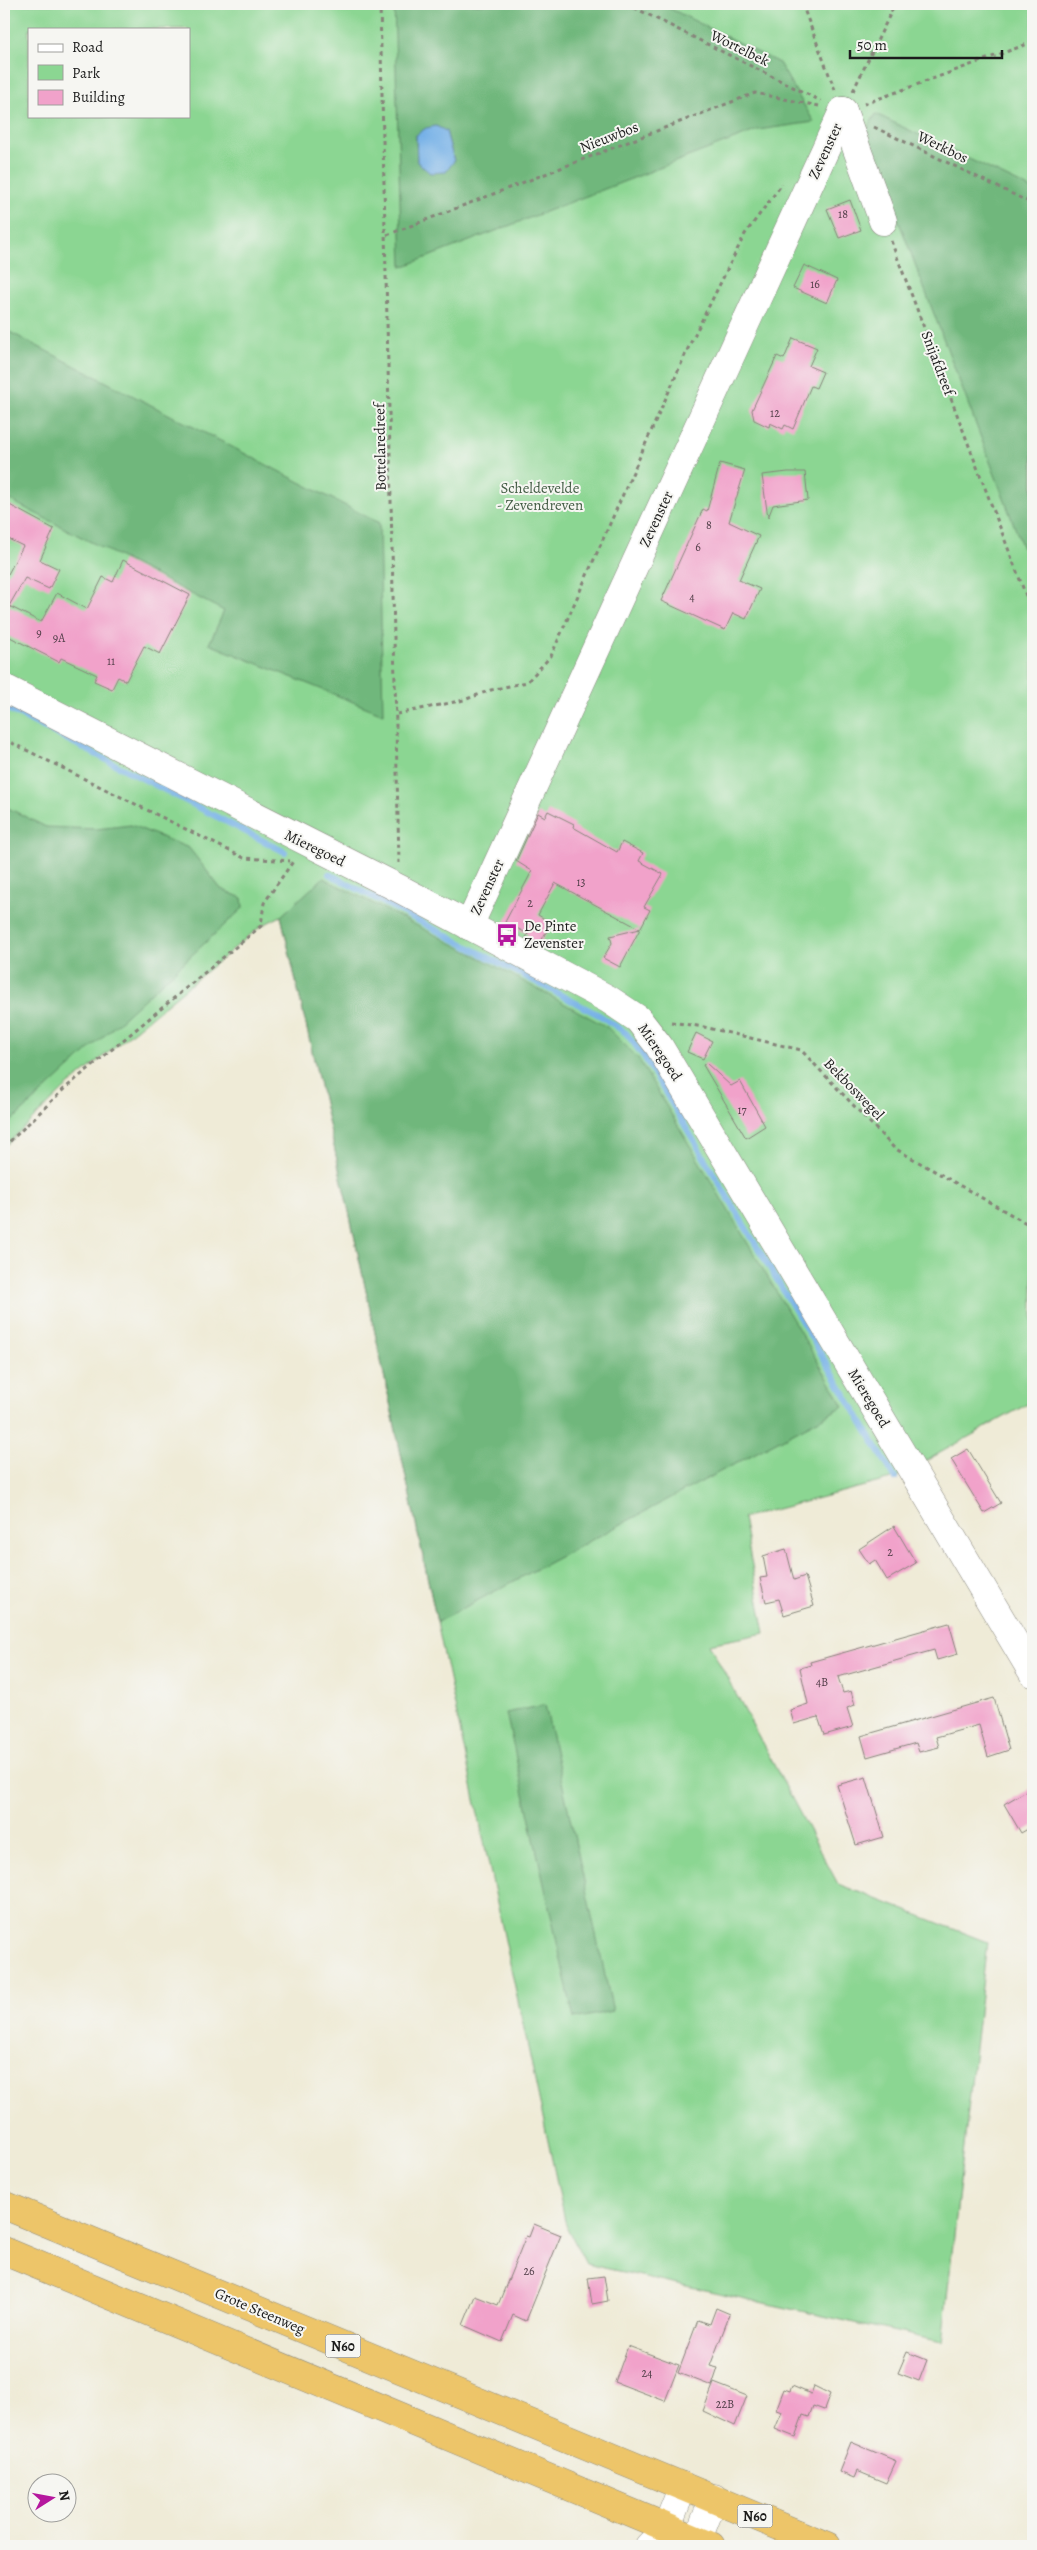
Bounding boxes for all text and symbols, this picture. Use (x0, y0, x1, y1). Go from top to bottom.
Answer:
street label: Wortelbek (706, 25, 773, 71)
legend (28, 28, 190, 118)
scale bar (850, 28, 1002, 60)
text: 50 m (857, 35, 887, 55)
text: Road (72, 37, 104, 57)
text: Park (72, 63, 101, 83)
text: Building (72, 87, 125, 107)
street label: Nieuwbos (577, 117, 641, 157)
street label: Zevenster (803, 119, 847, 182)
street label: Werkbos (913, 126, 972, 168)
house number: 18 (838, 206, 848, 222)
house number: 16 (810, 276, 820, 292)
street label: Snijafdreef (917, 328, 960, 400)
street label: Bottelaredreef (369, 401, 391, 491)
house number: 12 (770, 405, 780, 421)
park label: Scheldevelde - Zevendreven (497, 478, 583, 515)
street label: Zevenster (634, 487, 678, 550)
house number: 8 (706, 517, 712, 533)
house number: 6 (695, 539, 701, 555)
house number: 4 (689, 589, 695, 605)
house number: 9 (36, 625, 42, 641)
house number: 9A (53, 630, 66, 646)
house number: 11 (107, 653, 115, 669)
street label: Mieregoed (281, 825, 350, 872)
street label: Zevenster (465, 855, 509, 918)
house number: 13 (576, 874, 586, 890)
house number: 2 (527, 895, 533, 911)
place label: De Pinte Zevenster (524, 916, 584, 953)
bus stop icon: De Pinte Zevenster (494, 922, 520, 948)
street label: Mieregoed (633, 1019, 687, 1085)
street label: Bekboswegel (819, 1054, 889, 1125)
house number: 17 (737, 1102, 748, 1118)
street label: Mieregoed (844, 1365, 895, 1432)
house number: 2 (887, 1544, 893, 1560)
house number: 4B (816, 1674, 828, 1690)
house number: 26 (523, 2263, 535, 2279)
street label: Grote Steenweg (212, 2283, 309, 2339)
road number: N60 (326, 2334, 360, 2358)
house number: 24 (641, 2365, 653, 2381)
house number: 22B (716, 2396, 734, 2412)
north arrow (28, 2472, 78, 2522)
text: N (54, 2489, 75, 2502)
road number: N60 (738, 2504, 772, 2528)

